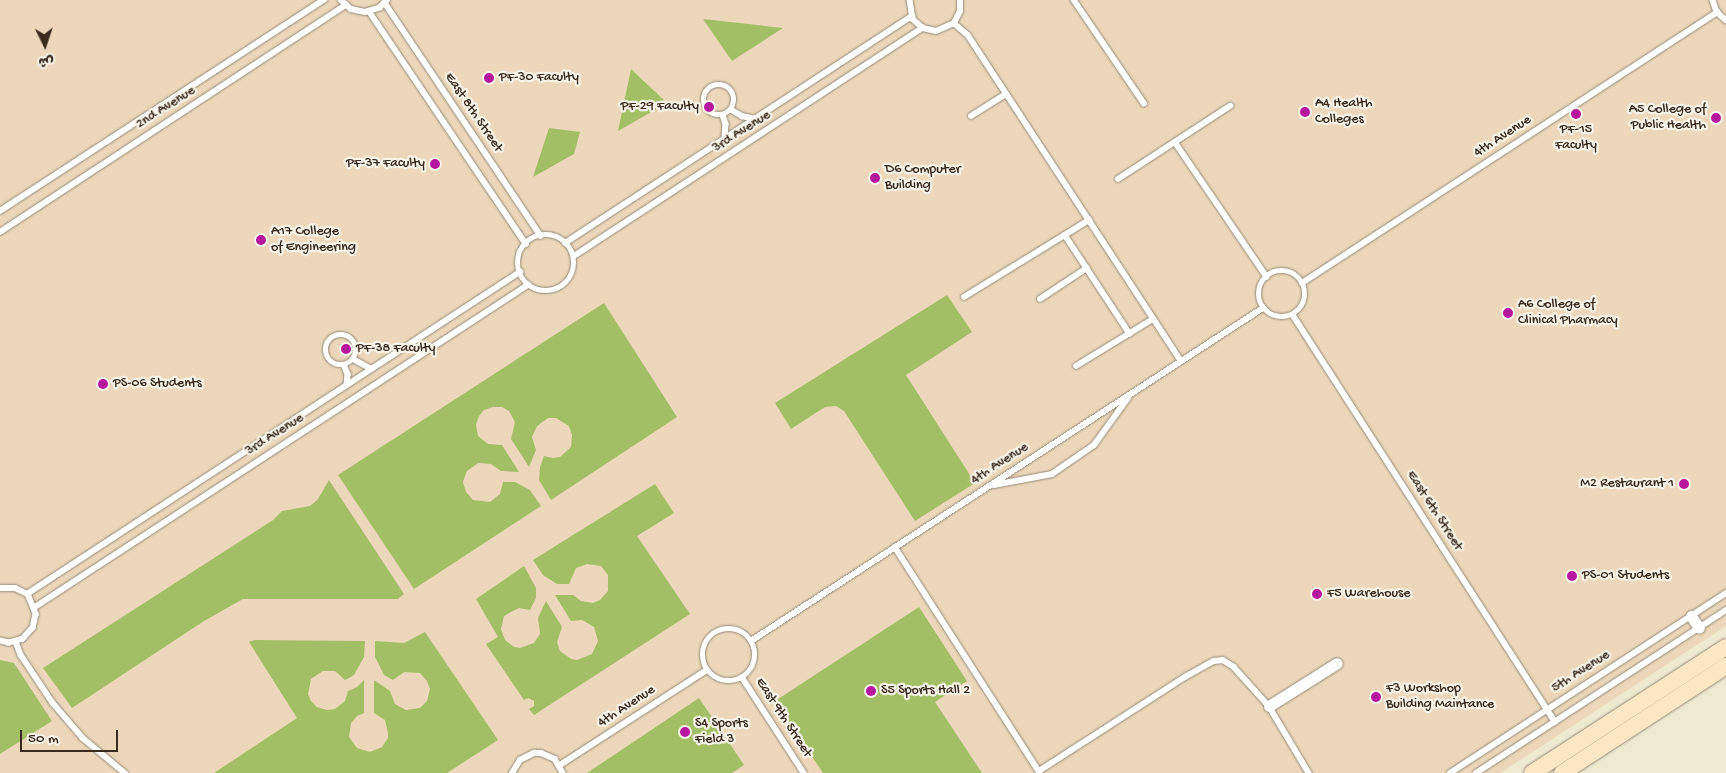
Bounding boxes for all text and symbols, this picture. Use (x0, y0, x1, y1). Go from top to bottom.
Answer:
north arrow (20, 20, 70, 70)
text: ش (38, 51, 54, 69)
street label: East 8th Street (440, 70, 506, 156)
place label: PF-30 Faculty (499, 70, 579, 86)
marker: PF-30 Faculty (483, 72, 495, 84)
street label: 2nd Avenue (133, 83, 199, 133)
place label: A4 Health Colleges (1315, 96, 1373, 128)
place label: PF-29 Faculty (621, 99, 699, 115)
marker: PF-29 Faculty (703, 101, 715, 113)
place label: A5 College of Public Health (1629, 102, 1706, 134)
marker: A4 Health Colleges (1299, 106, 1311, 118)
street label: 3rd Avenue (710, 107, 774, 157)
marker: PF-15 Faculty (1570, 108, 1582, 120)
street label: 4th Avenue (1471, 112, 1535, 162)
marker: A5 College of Public Health (1710, 112, 1722, 124)
place label: PF-15 Faculty (1555, 122, 1597, 154)
place label: PF-37 Faculty (346, 156, 425, 172)
marker: PF-37 Faculty (429, 158, 441, 170)
place label: D6 Computer Building (885, 162, 961, 194)
marker: D6 Computer Building (869, 172, 881, 184)
place label: A17 College of Engineering (271, 224, 356, 256)
marker: A17 College of Engineering (255, 234, 267, 246)
place label: A6 College of Clinical Pharmacy (1518, 297, 1618, 330)
marker: A6 College of Clinical Pharmacy (1502, 307, 1514, 319)
place label: PF-38 Faculty (356, 341, 436, 357)
marker: PF-38 Faculty (340, 343, 352, 355)
place label: PS-06 Students (113, 376, 202, 392)
marker: PS-06 Students (97, 378, 109, 390)
street label: 3rd Avenue (243, 410, 307, 460)
street label: 4th Avenue (968, 439, 1032, 489)
street label: East 6th Street (1402, 468, 1466, 554)
place label: M2 Restaurant 1 (1580, 476, 1674, 492)
marker: M2 Restaurant 1 (1678, 478, 1690, 490)
place label: PS-01 Students (1582, 568, 1669, 584)
marker: PS-01 Students (1566, 570, 1578, 582)
place label: F5 Warehouse (1327, 586, 1410, 602)
marker: F5 Warehouse (1311, 588, 1323, 600)
street label: 5th Avenue (1549, 647, 1613, 697)
street label: East 9th Street (751, 675, 815, 761)
place label: F3 Workshop Building Maintance (1386, 681, 1494, 714)
street label: 4th Avenue (595, 682, 659, 732)
place label: S5 Sports Hall 2 (881, 683, 970, 699)
marker: S5 Sports Hall 2 (865, 685, 877, 697)
marker: F3 Workshop Building Maintance (1370, 691, 1382, 703)
place label: S4 Sports Field 3 (695, 716, 748, 749)
scale bar (22, 720, 120, 752)
marker: S4 Sports Field 3 (679, 726, 691, 738)
text: 50 m (28, 730, 59, 748)

